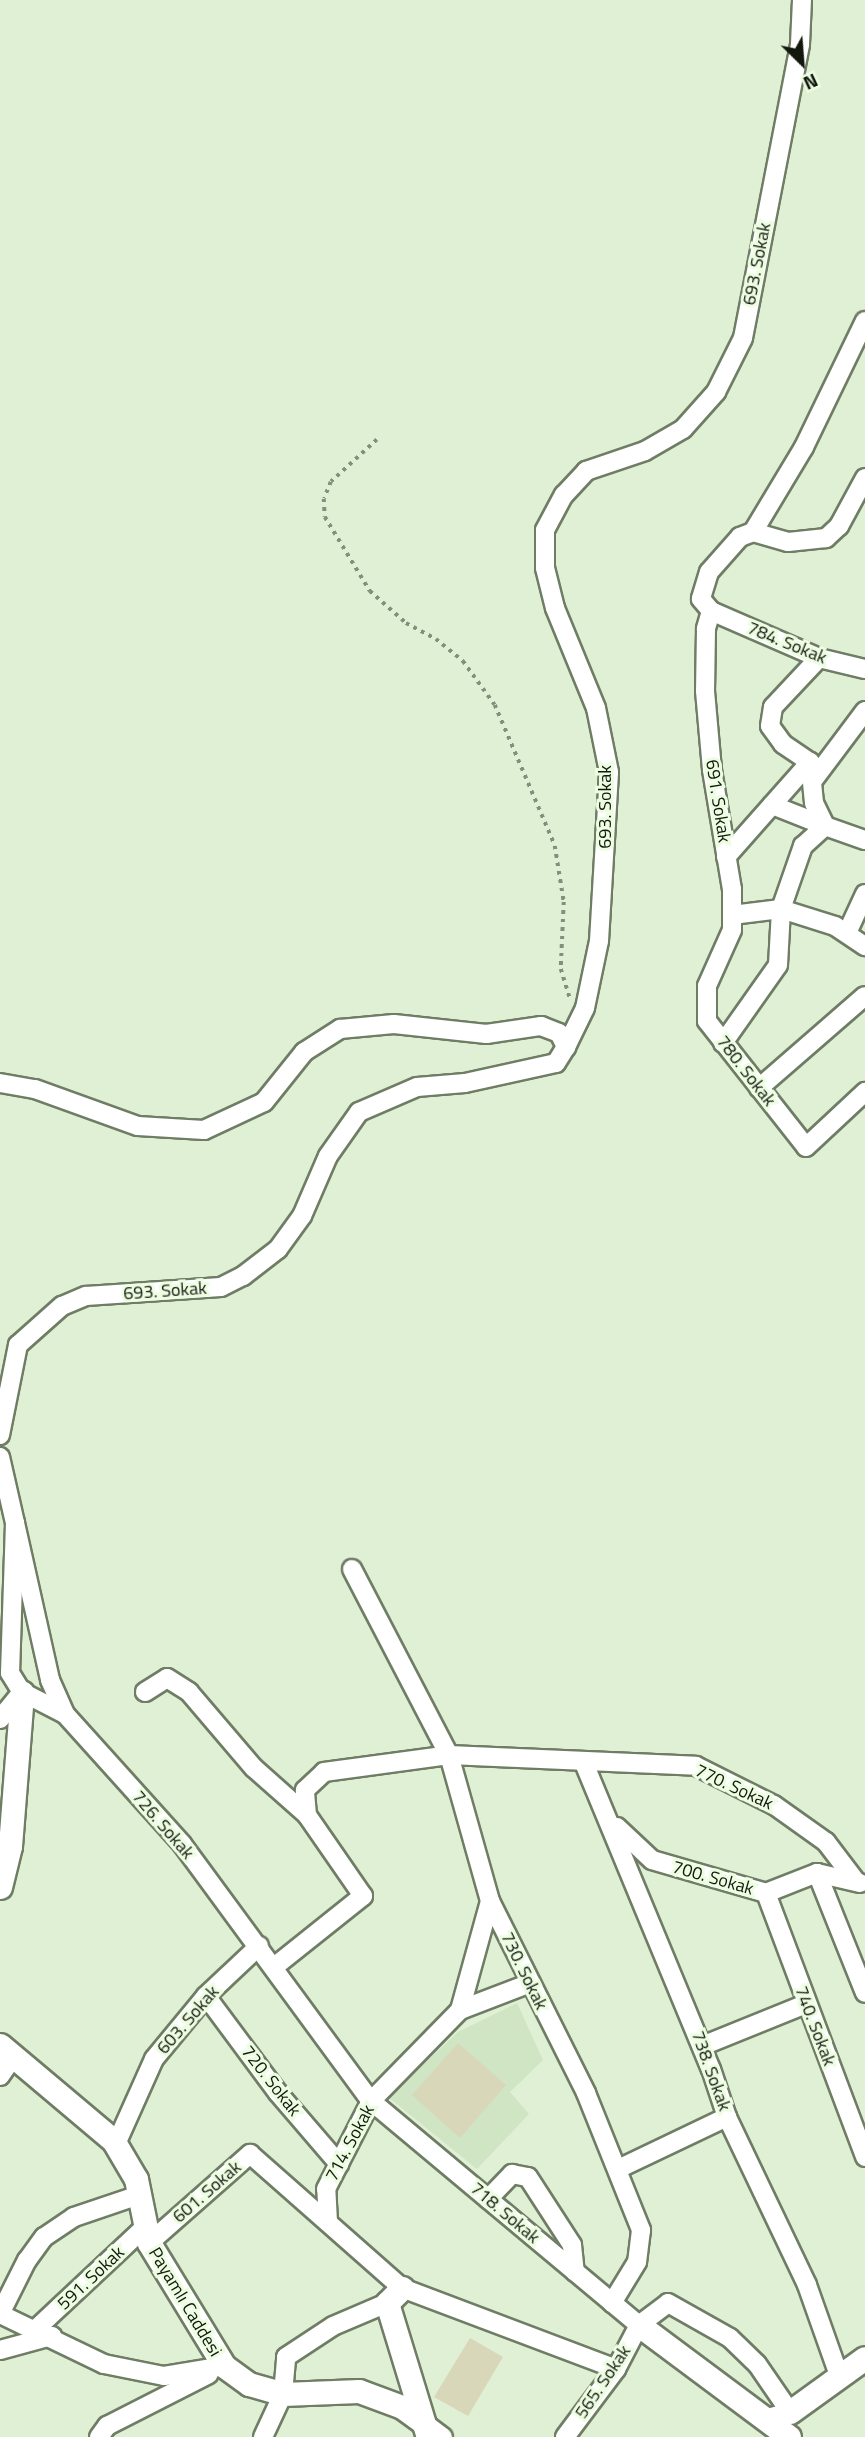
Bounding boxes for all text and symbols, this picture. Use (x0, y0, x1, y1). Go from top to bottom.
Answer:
north arrow (767, 28, 837, 98)
text: N (799, 67, 823, 98)
street label: 693. Sokak (738, 221, 776, 307)
street label: 784. Sokak (744, 617, 830, 669)
street label: 691. Sokak (701, 758, 735, 844)
street label: 693. Sokak (594, 765, 616, 849)
street label: 780. Sokak (712, 1031, 780, 1111)
street label: 693. Sokak (123, 1277, 207, 1305)
street label: 770. Sokak (692, 1760, 776, 1814)
street label: 726. Sokak (127, 1786, 199, 1864)
street label: 700. Sokak (670, 1856, 756, 1900)
street label: 730. Sokak (496, 1929, 552, 2013)
street label: 603. Sokak (152, 1981, 224, 2059)
street label: 740. Sokak (790, 1983, 840, 2069)
street label: 738. Sokak (687, 2028, 735, 2114)
street label: 720. Sokak (237, 2041, 305, 2121)
street label: 714. Sokak (321, 2101, 379, 2185)
street label: 601. Sokak (168, 2156, 246, 2228)
street label: 718. Sokak (466, 2178, 544, 2248)
street label: 591. Sokak (53, 2242, 129, 2314)
street label: Payamlı Caddesi (144, 2244, 226, 2360)
street label: 565. Sokak (571, 2341, 635, 2423)

